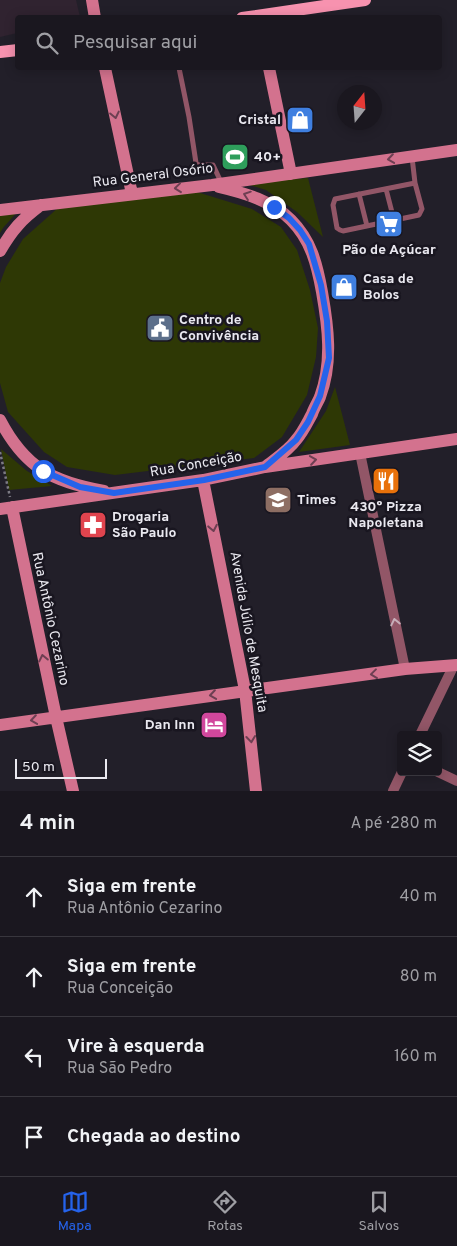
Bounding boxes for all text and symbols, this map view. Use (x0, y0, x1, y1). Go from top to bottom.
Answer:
search box (15, 15, 442, 70)
icon: search (33, 29, 61, 57)
text: Pesquisar aqui (73, 31, 197, 55)
north arrow (337, 85, 382, 130)
shop icon: Cristal (285, 105, 315, 135)
one-way arrow (110, 111, 120, 120)
place label: Cristal (238, 112, 281, 129)
sports icon: 40+ (220, 142, 250, 172)
place label: 40+ (254, 149, 281, 166)
one-way arrow (387, 153, 395, 164)
street label: Rua General Osório (92, 160, 214, 192)
one-way arrow (174, 182, 182, 193)
one-way arrow (243, 190, 252, 200)
route end (263, 196, 286, 219)
supermarket icon: Pão de Açúcar (374, 209, 404, 239)
place label: Pão de Açúcar (342, 242, 436, 259)
place label: Casa de Bolos (363, 271, 414, 304)
shop icon: Casa de Bolos (329, 272, 359, 302)
place label: Centro de Convivência (179, 312, 259, 345)
public building icon: Centro de Convivência (145, 313, 175, 343)
street label: Rua Conceição (149, 449, 243, 481)
one-way arrow (309, 455, 317, 466)
route start (32, 460, 55, 483)
restaurant icon: 430° Pizza Napoletana (371, 466, 401, 496)
school or university icon: Times (263, 485, 293, 515)
place label: Times (297, 492, 336, 509)
place label: 430° Pizza Napoletana (348, 499, 424, 532)
place label: Drogaria São Paulo (112, 509, 177, 542)
pharmacy icon: Drogaria São Paulo (78, 510, 108, 540)
one-way arrow (207, 523, 218, 532)
street label: Avenida Júlio de Mesquita (225, 550, 271, 714)
street label: Rua Antônio Cezarino (28, 551, 72, 687)
one-way arrow (390, 617, 401, 626)
one-way arrow (38, 654, 49, 662)
one-way arrow (369, 668, 378, 678)
one-way arrow (208, 689, 216, 700)
hotel icon: Dan Inn (199, 710, 229, 740)
one-way arrow (30, 714, 38, 725)
place label: Dan Inn (145, 717, 195, 734)
map controls (397, 731, 442, 776)
button: layers (397, 731, 442, 776)
one-way arrow (245, 736, 256, 744)
scale bar (15, 756, 108, 779)
text: 50 m (22, 759, 55, 776)
text: 4 min (20, 810, 76, 837)
text: A pé · 280 m (351, 814, 437, 834)
text: Siga em frente (67, 875, 196, 899)
icon: ahead (20, 883, 48, 911)
text: 40 m (399, 887, 437, 907)
text: Rua Antônio Cezarino (67, 899, 222, 919)
text: Siga em frente (67, 955, 196, 979)
icon: ahead (20, 963, 48, 991)
text: 80 m (400, 967, 437, 987)
text: Rua Conceição (67, 979, 173, 999)
text: Vire à esquerda (67, 1035, 205, 1059)
icon: left (20, 1043, 48, 1071)
text: 160 m (394, 1047, 437, 1067)
text: Rua São Pedro (67, 1059, 172, 1079)
icon: arrive (20, 1123, 48, 1151)
text: Chegada ao destino (67, 1125, 241, 1149)
tab: Mapa (58, 1188, 92, 1235)
tab: Rotas (207, 1188, 243, 1235)
tab: Salvos (358, 1188, 399, 1235)

